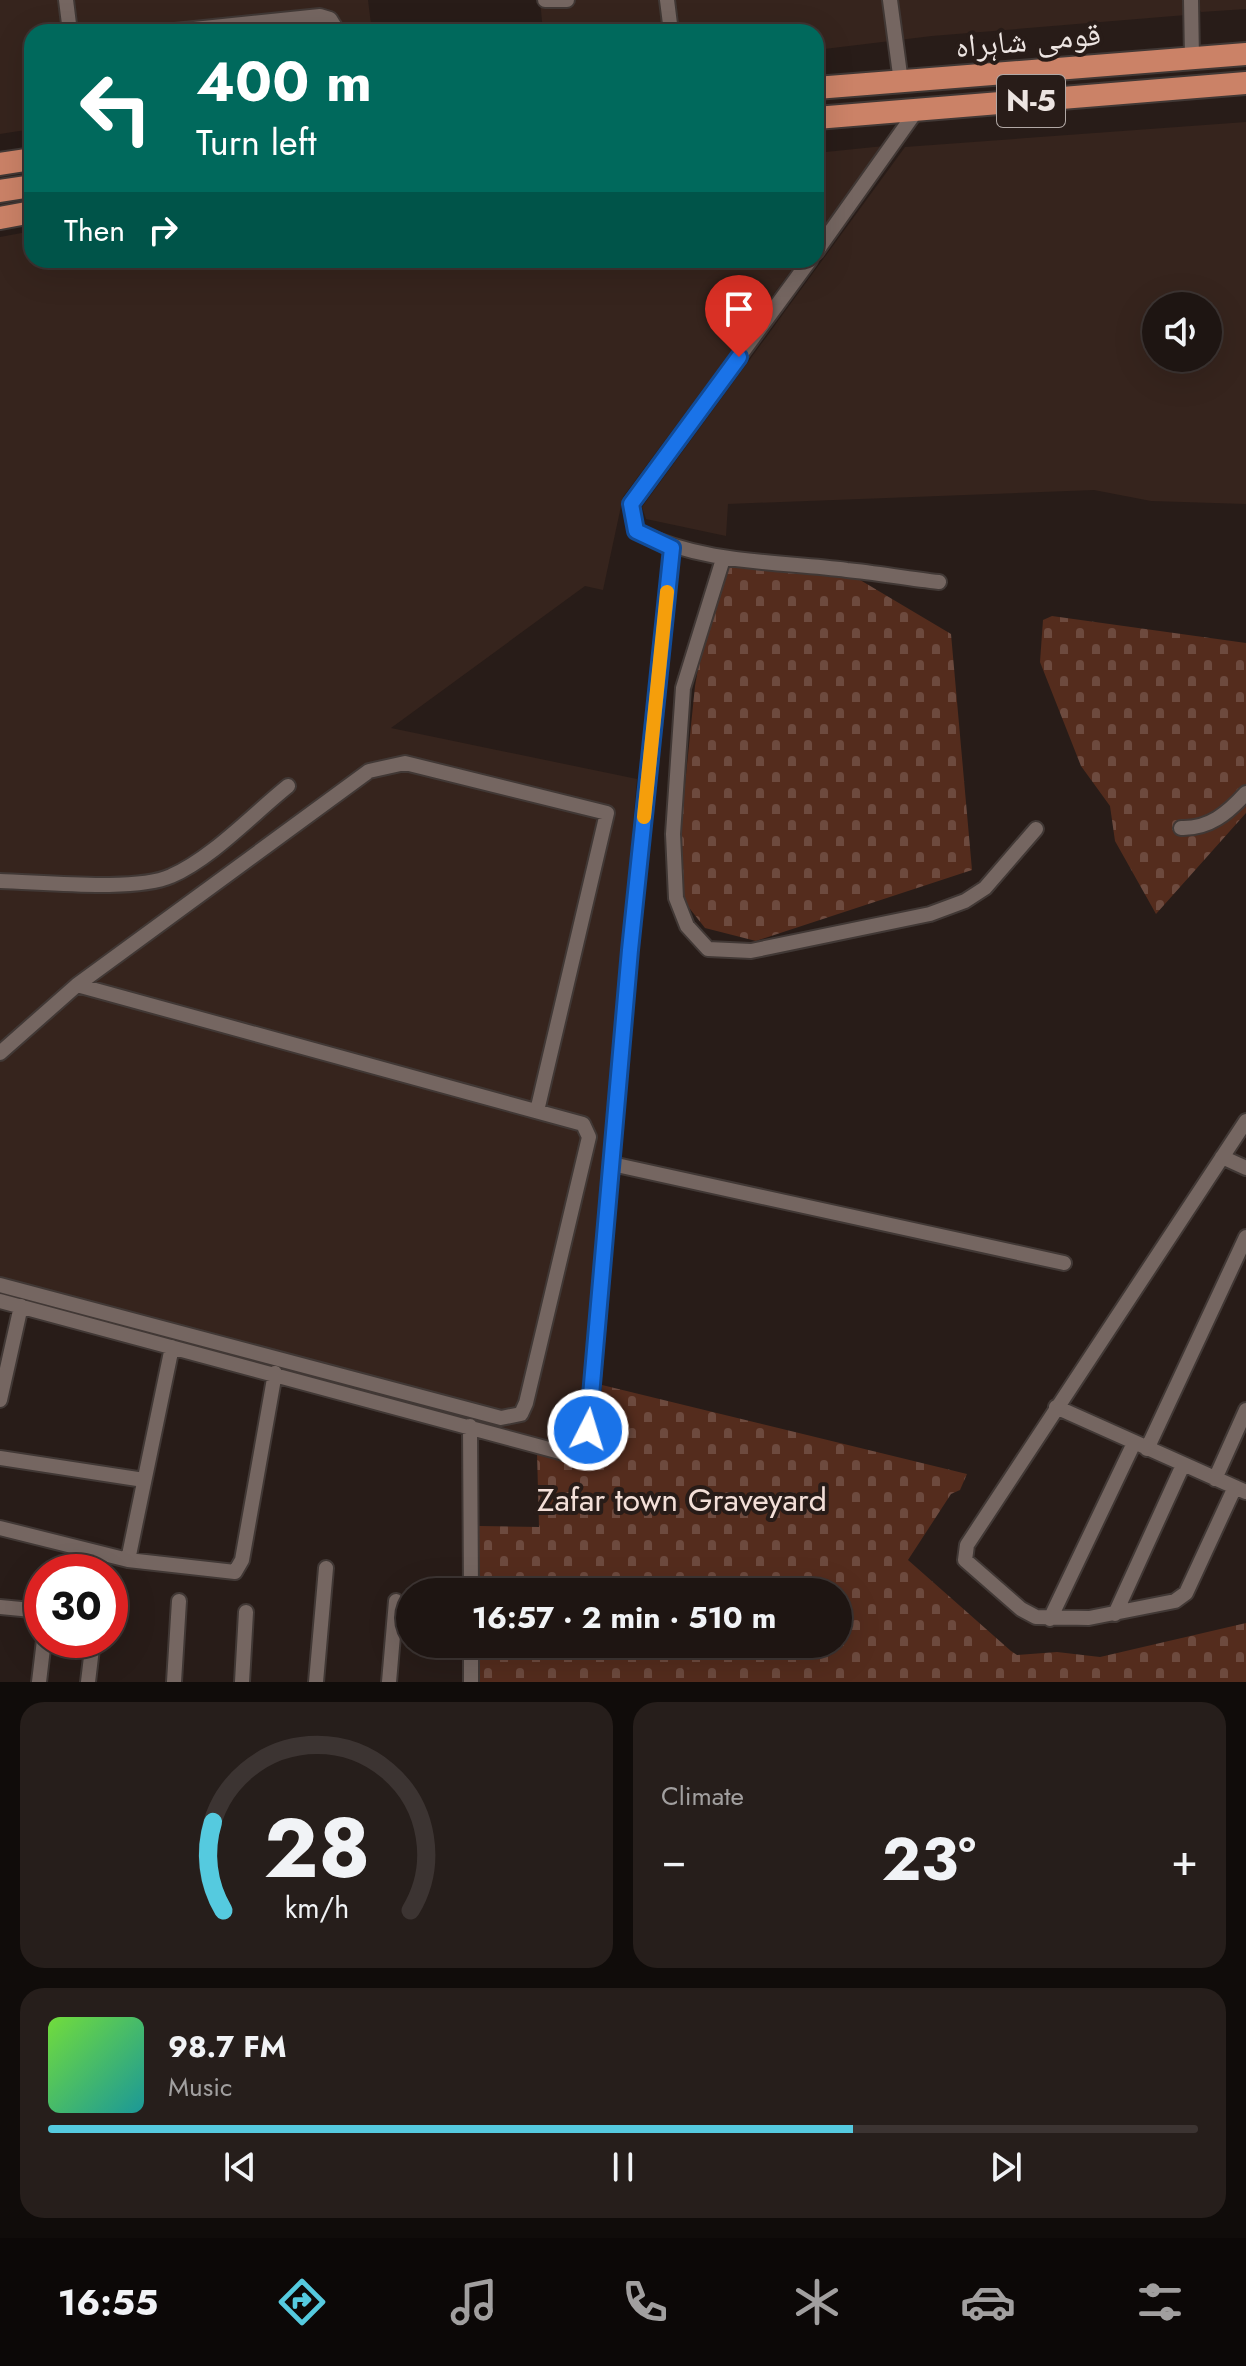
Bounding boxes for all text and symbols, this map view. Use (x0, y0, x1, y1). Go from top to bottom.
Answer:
street label: قومی شاہراہ (953, 11, 1103, 69)
text: 400 m (196, 41, 372, 122)
icon: left (64, 56, 168, 160)
road number: N-5 (997, 75, 1065, 127)
text: Turn left (196, 116, 317, 168)
icon: right (141, 208, 185, 252)
text: Then (64, 209, 125, 252)
pin (705, 275, 773, 357)
icon: arrive (717, 287, 761, 331)
map controls (1142, 292, 1222, 372)
button: sound (1142, 292, 1222, 372)
position arrow (546, 1388, 630, 1472)
park label: Zafar town Graveyard (537, 1477, 827, 1523)
speed limit sign: 30 (24, 1554, 128, 1658)
text: 16:57 · 2 min · 510 m (472, 1596, 776, 1639)
text: Climate (661, 1777, 744, 1815)
text: 28 (263, 1788, 370, 1908)
text: 23° (882, 1816, 976, 1903)
text: − (661, 1828, 687, 1892)
text: + (1171, 1828, 1198, 1892)
text: km/h (284, 1887, 349, 1929)
text: 98.7 FM (168, 2025, 287, 2068)
text: Music (168, 2068, 232, 2106)
icon: previous (218, 2145, 262, 2189)
icon: pause (601, 2145, 645, 2189)
icon: next (984, 2145, 1028, 2189)
icon: directions (274, 2274, 330, 2330)
icon: music (446, 2274, 502, 2330)
icon: phone (617, 2274, 673, 2330)
icon: climate (789, 2274, 845, 2330)
icon: car (960, 2274, 1016, 2330)
icon: filters (1132, 2274, 1188, 2330)
text: 16:55 (58, 2276, 158, 2328)

